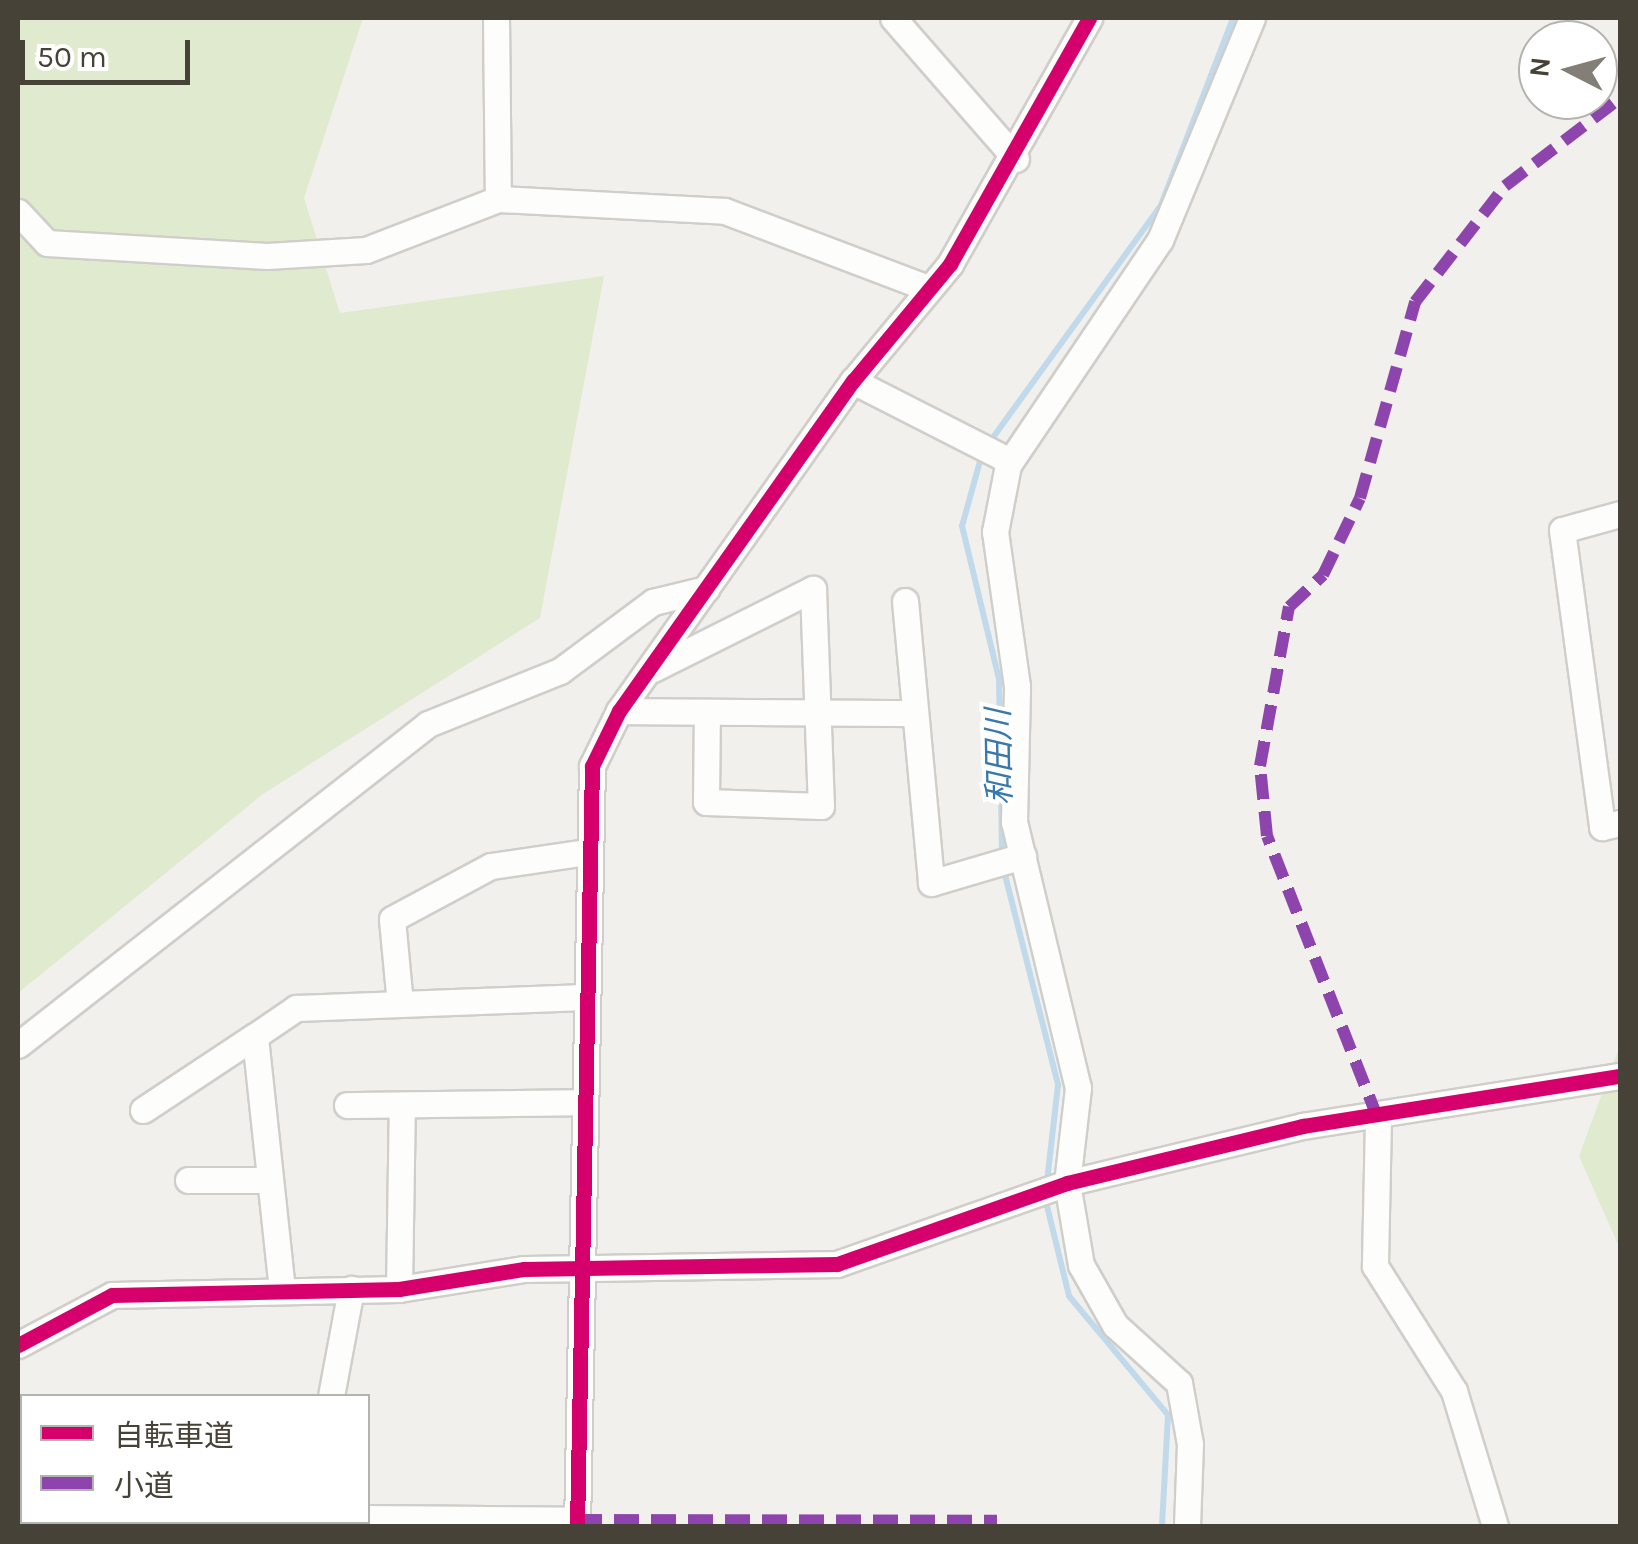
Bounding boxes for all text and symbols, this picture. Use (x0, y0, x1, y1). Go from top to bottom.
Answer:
scale bar (25, 20, 195, 82)
north arrow (1518, 20, 1618, 120)
text: 50 m (37, 39, 107, 75)
text: N (1522, 55, 1557, 79)
water label: 和田川 (980, 709, 1020, 805)
legend (20, 1394, 370, 1524)
text: 自転車道 (114, 1418, 234, 1454)
text: 小道 (114, 1468, 174, 1504)

